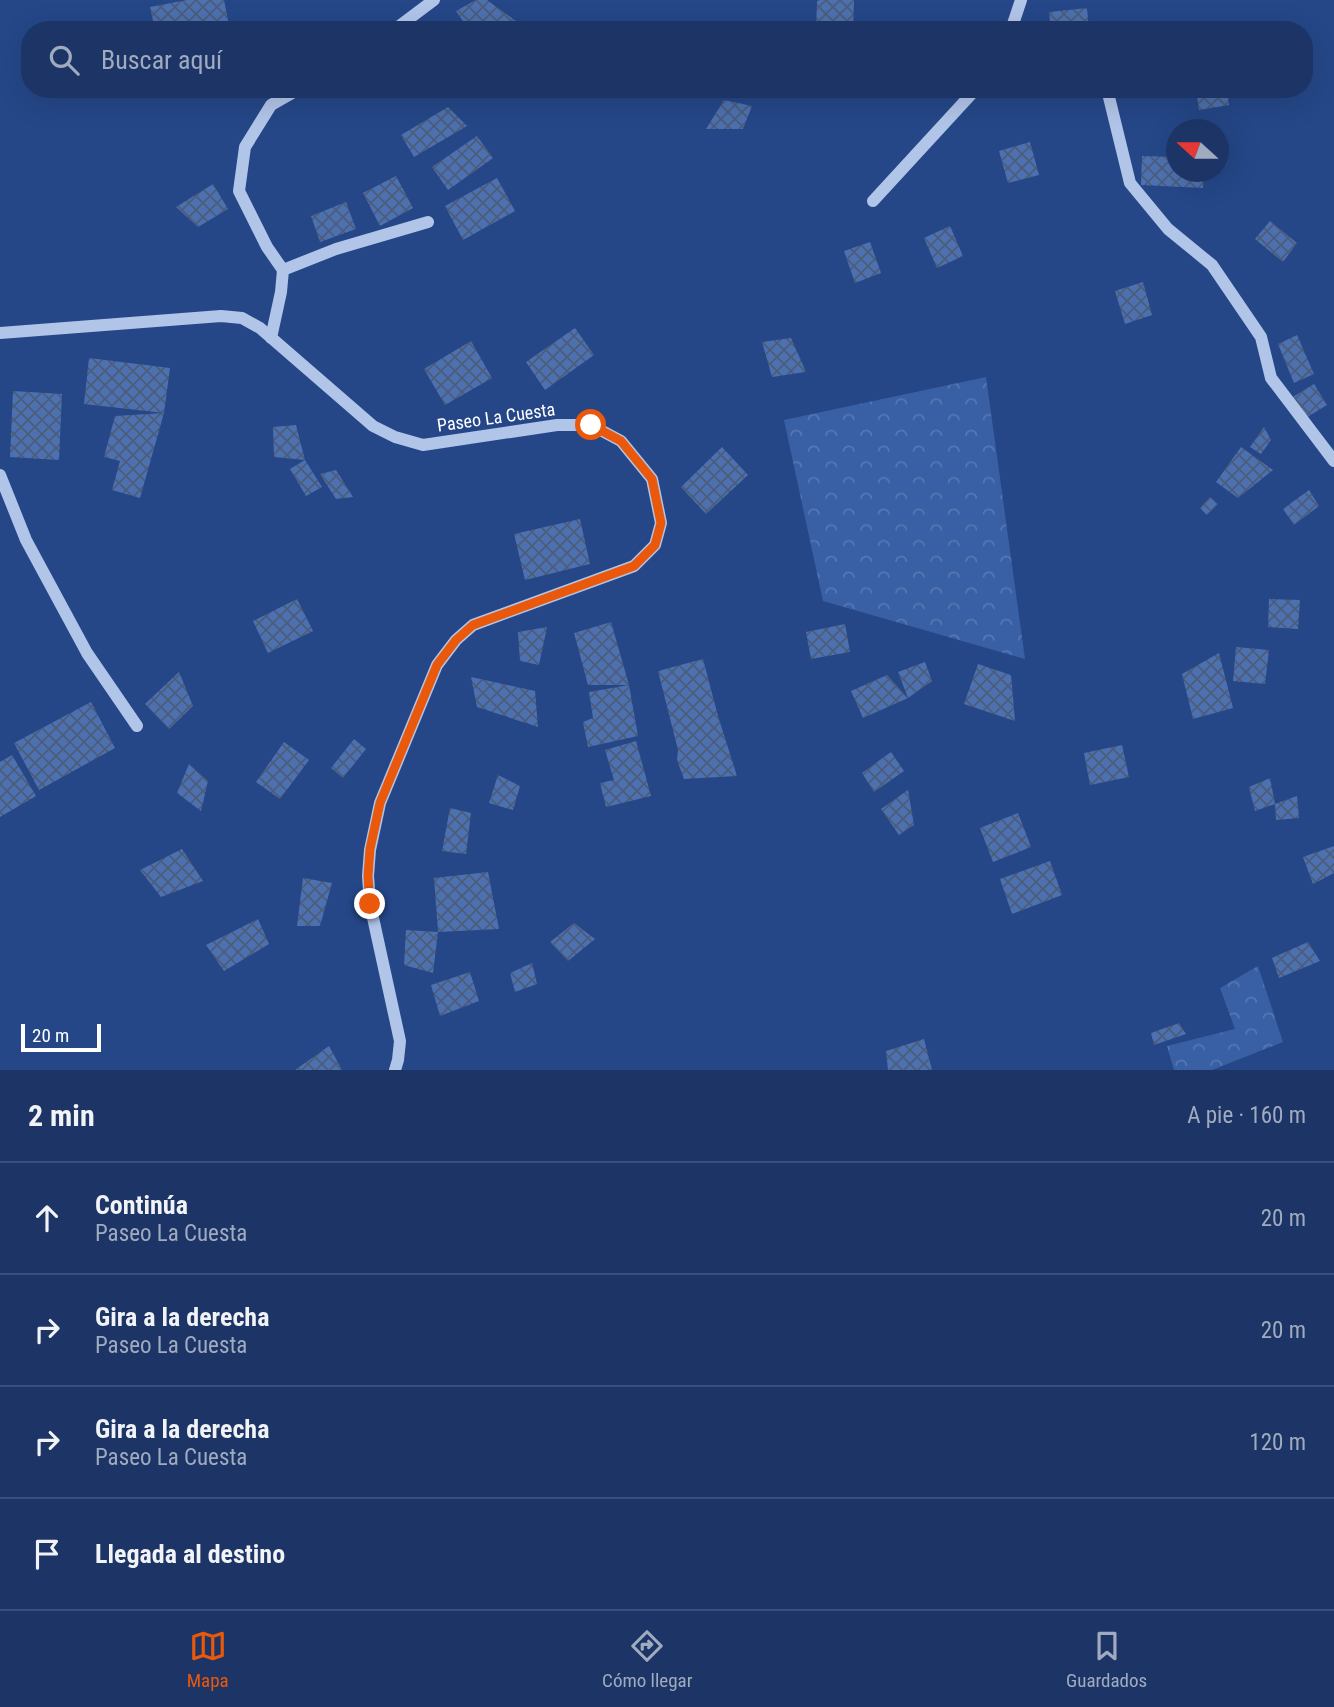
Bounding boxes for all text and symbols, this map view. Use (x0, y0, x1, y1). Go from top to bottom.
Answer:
search box (21, 21, 1313, 98)
icon: search (45, 41, 83, 79)
text: Buscar aquí (101, 45, 222, 75)
north arrow (1166, 119, 1229, 182)
street label: Paseo La Cuesta (436, 398, 556, 436)
route start (575, 409, 606, 440)
route end (354, 888, 385, 919)
scale bar (21, 1021, 102, 1053)
text: 20 m (32, 1024, 69, 1047)
text: 2 min (28, 1098, 95, 1133)
text: A pie · 160 m (1187, 1102, 1306, 1129)
text: Continúa (95, 1190, 188, 1220)
icon: ahead (28, 1199, 66, 1237)
text: 20 m (1261, 1205, 1306, 1232)
text: Paseo La Cuesta (95, 1220, 247, 1247)
text: Gira a la derecha (95, 1302, 269, 1332)
icon: right (28, 1311, 66, 1349)
text: 20 m (1261, 1317, 1306, 1344)
text: Paseo La Cuesta (95, 1332, 247, 1359)
text: Gira a la derecha (95, 1414, 269, 1444)
icon: right (28, 1423, 66, 1461)
text: 120 m (1249, 1429, 1306, 1456)
text: Paseo La Cuesta (95, 1444, 247, 1471)
icon: arrive (28, 1535, 66, 1573)
text: Llegada al destino (95, 1539, 285, 1569)
tab: Mapa (187, 1627, 229, 1692)
tab: Cómo llegar (602, 1627, 693, 1692)
tab: Guardados (1066, 1627, 1147, 1692)

